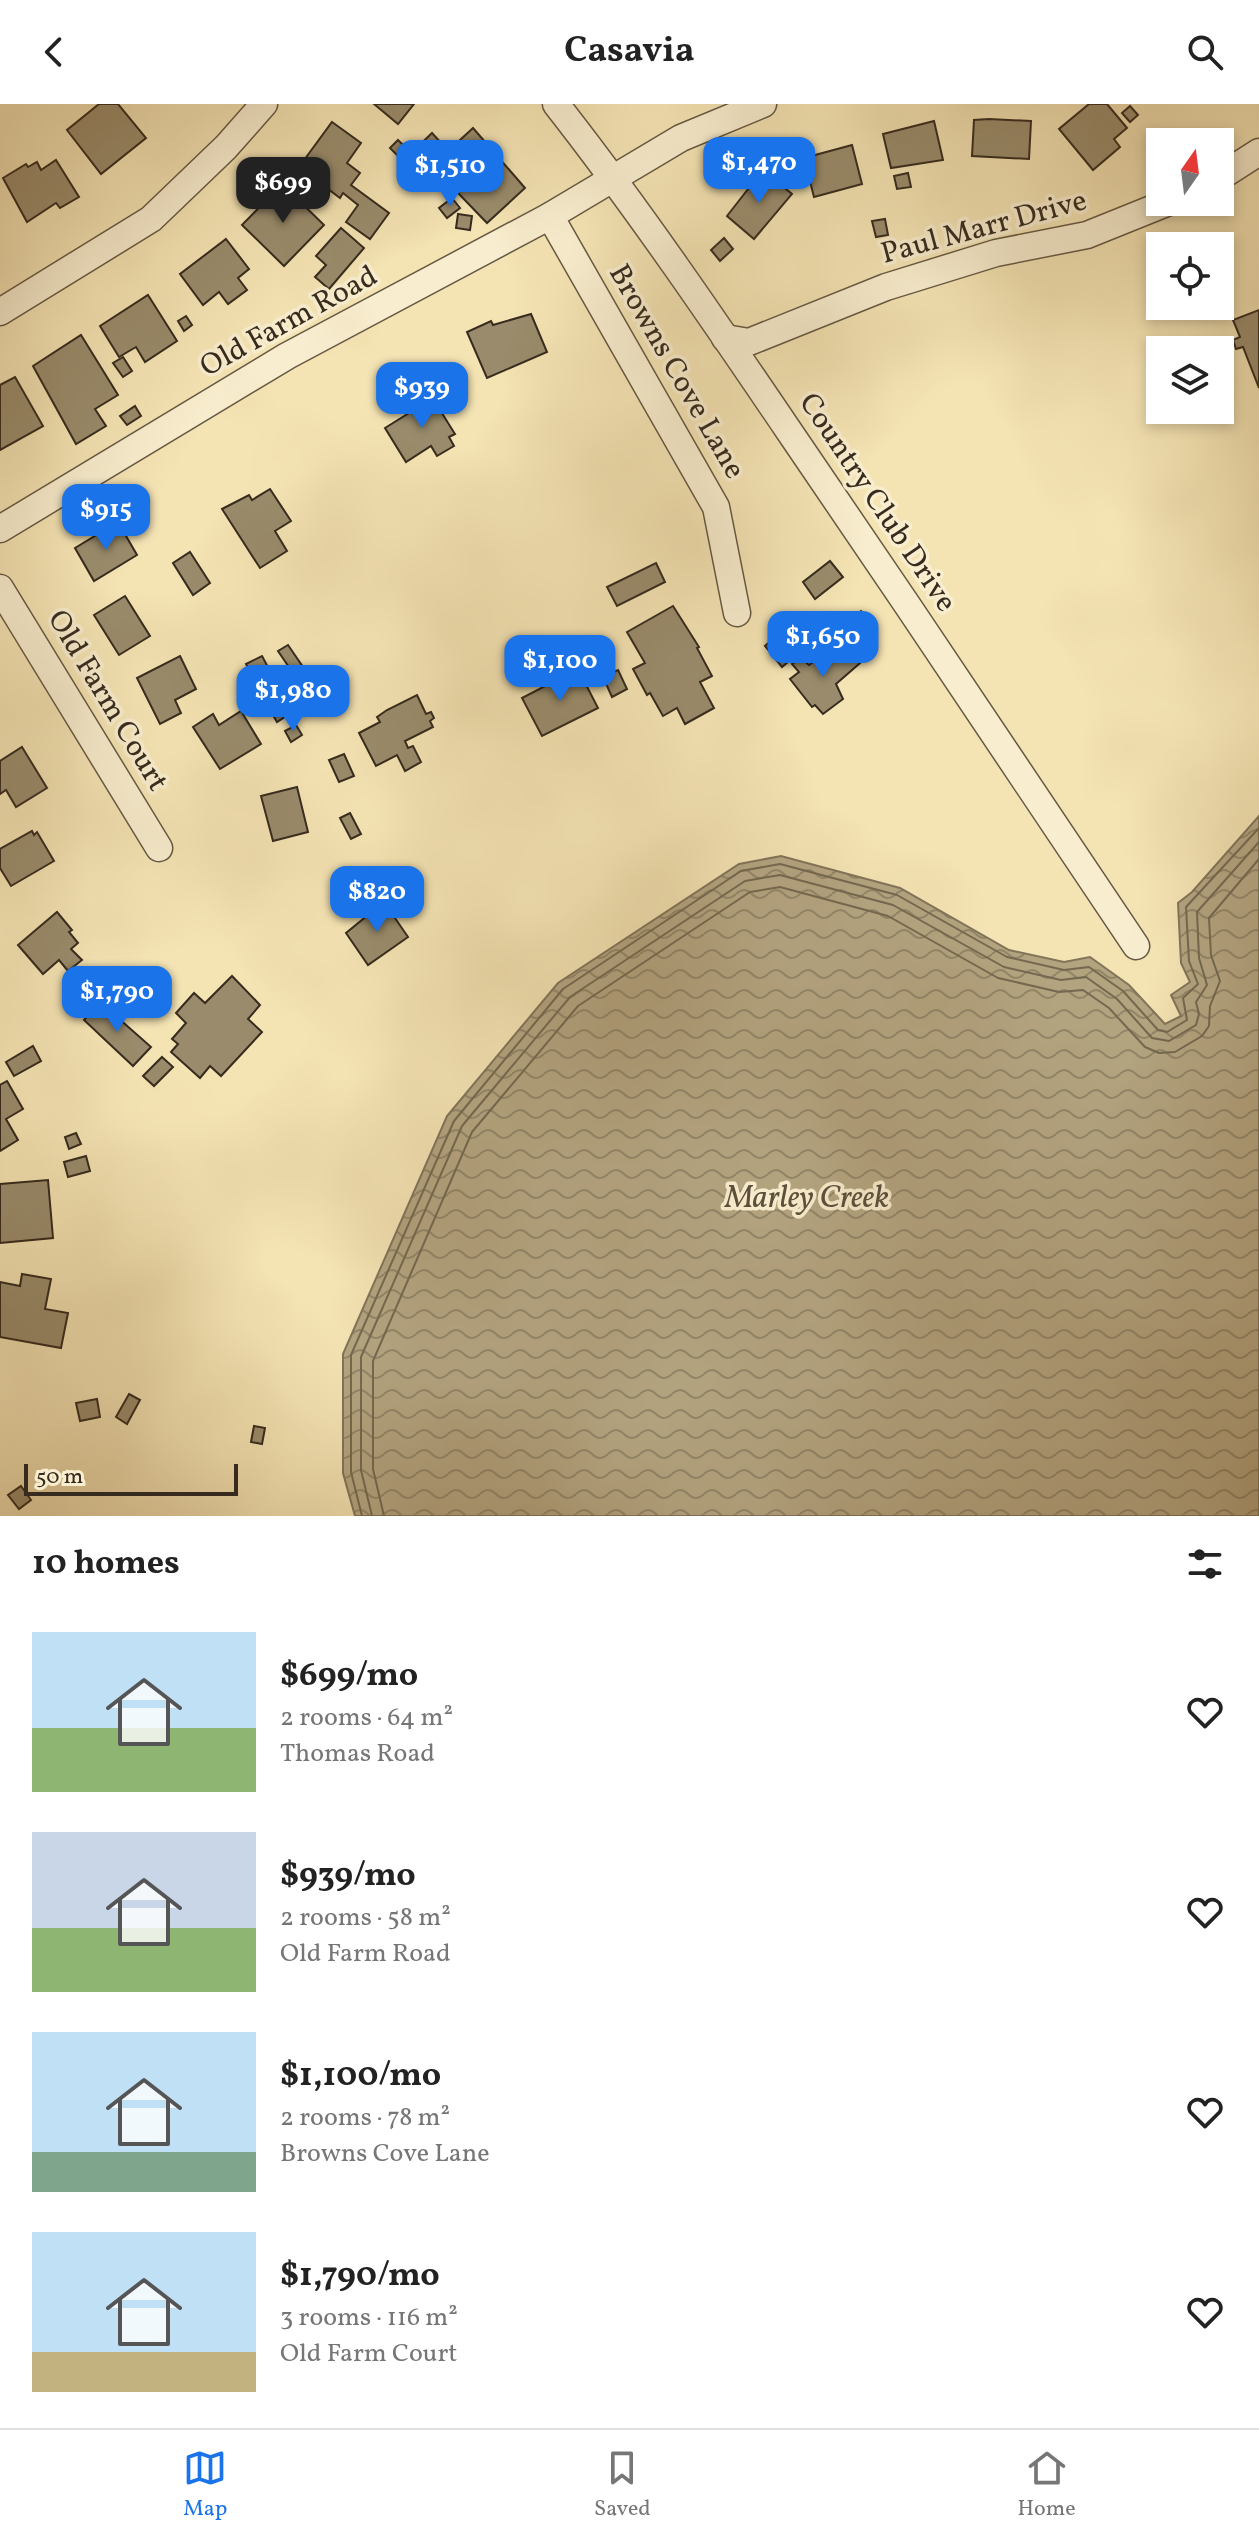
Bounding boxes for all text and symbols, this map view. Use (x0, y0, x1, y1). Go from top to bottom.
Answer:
text: Casavia (564, 27, 695, 77)
icon: back (32, 30, 76, 74)
icon: search (1183, 30, 1227, 74)
north arrow (1146, 128, 1234, 216)
map controls (1146, 128, 1234, 424)
pin: $1,470 (694, 137, 824, 205)
pin: $1,510 (385, 140, 515, 208)
text: $1,470 (721, 145, 797, 181)
text: $1,510 (414, 148, 486, 184)
pin: $699 (236, 157, 330, 225)
text: $699 (254, 165, 312, 201)
street label: Paul Marr Drive (876, 180, 1092, 276)
button: locate (1146, 232, 1234, 320)
street label: Old Farm Road (193, 256, 385, 388)
street label: Browns Cove Lane (597, 257, 755, 487)
button: layers (1146, 336, 1234, 424)
pin: $939 (375, 362, 469, 430)
text: $939 (394, 370, 450, 406)
street label: Country Club Drive (788, 385, 966, 621)
pin: $915 (59, 484, 153, 552)
text: $915 (80, 492, 132, 528)
street label: Old Farm Court (36, 602, 178, 800)
pin: $1,650 (758, 611, 888, 679)
text: $1,650 (785, 619, 861, 655)
pin: $1,100 (495, 635, 625, 703)
text: $1,100 (522, 643, 598, 679)
pin: $1,980 (228, 665, 358, 733)
text: $1,980 (254, 673, 332, 709)
pin: $820 (330, 866, 424, 934)
text: $820 (348, 874, 406, 910)
pin: $1,790 (52, 966, 182, 1034)
text: $1,790 (80, 974, 154, 1010)
water label: Marley Creek (724, 1177, 889, 1221)
scale bar (24, 1460, 238, 1496)
text: 50 m (36, 1462, 83, 1493)
text: 10 homes (32, 1541, 180, 1588)
icon: filters (1183, 1542, 1227, 1586)
text: $699/mo (280, 1653, 418, 1700)
icon: home (96, 1664, 192, 1760)
icon: heart (1183, 1690, 1227, 1734)
text: 2 rooms · 64 m² (280, 1700, 453, 1736)
text: Thomas Road (280, 1736, 435, 1772)
text: $939/mo (280, 1853, 416, 1900)
icon: home (96, 1864, 192, 1960)
icon: heart (1183, 1890, 1227, 1934)
text: 2 rooms · 58 m² (280, 1900, 451, 1936)
text: Old Farm Road (280, 1936, 451, 1972)
text: $1,100/mo (280, 2053, 441, 2100)
icon: home (96, 2064, 192, 2160)
icon: heart (1183, 2090, 1227, 2134)
text: 2 rooms · 78 m² (280, 2100, 450, 2136)
text: Browns Cove Lane (280, 2136, 490, 2172)
text: $1,790/mo (280, 2253, 440, 2300)
icon: home (96, 2264, 192, 2360)
icon: heart (1183, 2290, 1227, 2334)
text: 3 rooms · 116 m² (280, 2300, 458, 2336)
text: Old Farm Court (280, 2336, 457, 2372)
tab: Map (183, 2446, 227, 2525)
tab: Saved (594, 2446, 651, 2525)
tab: Home (1017, 2446, 1076, 2525)

